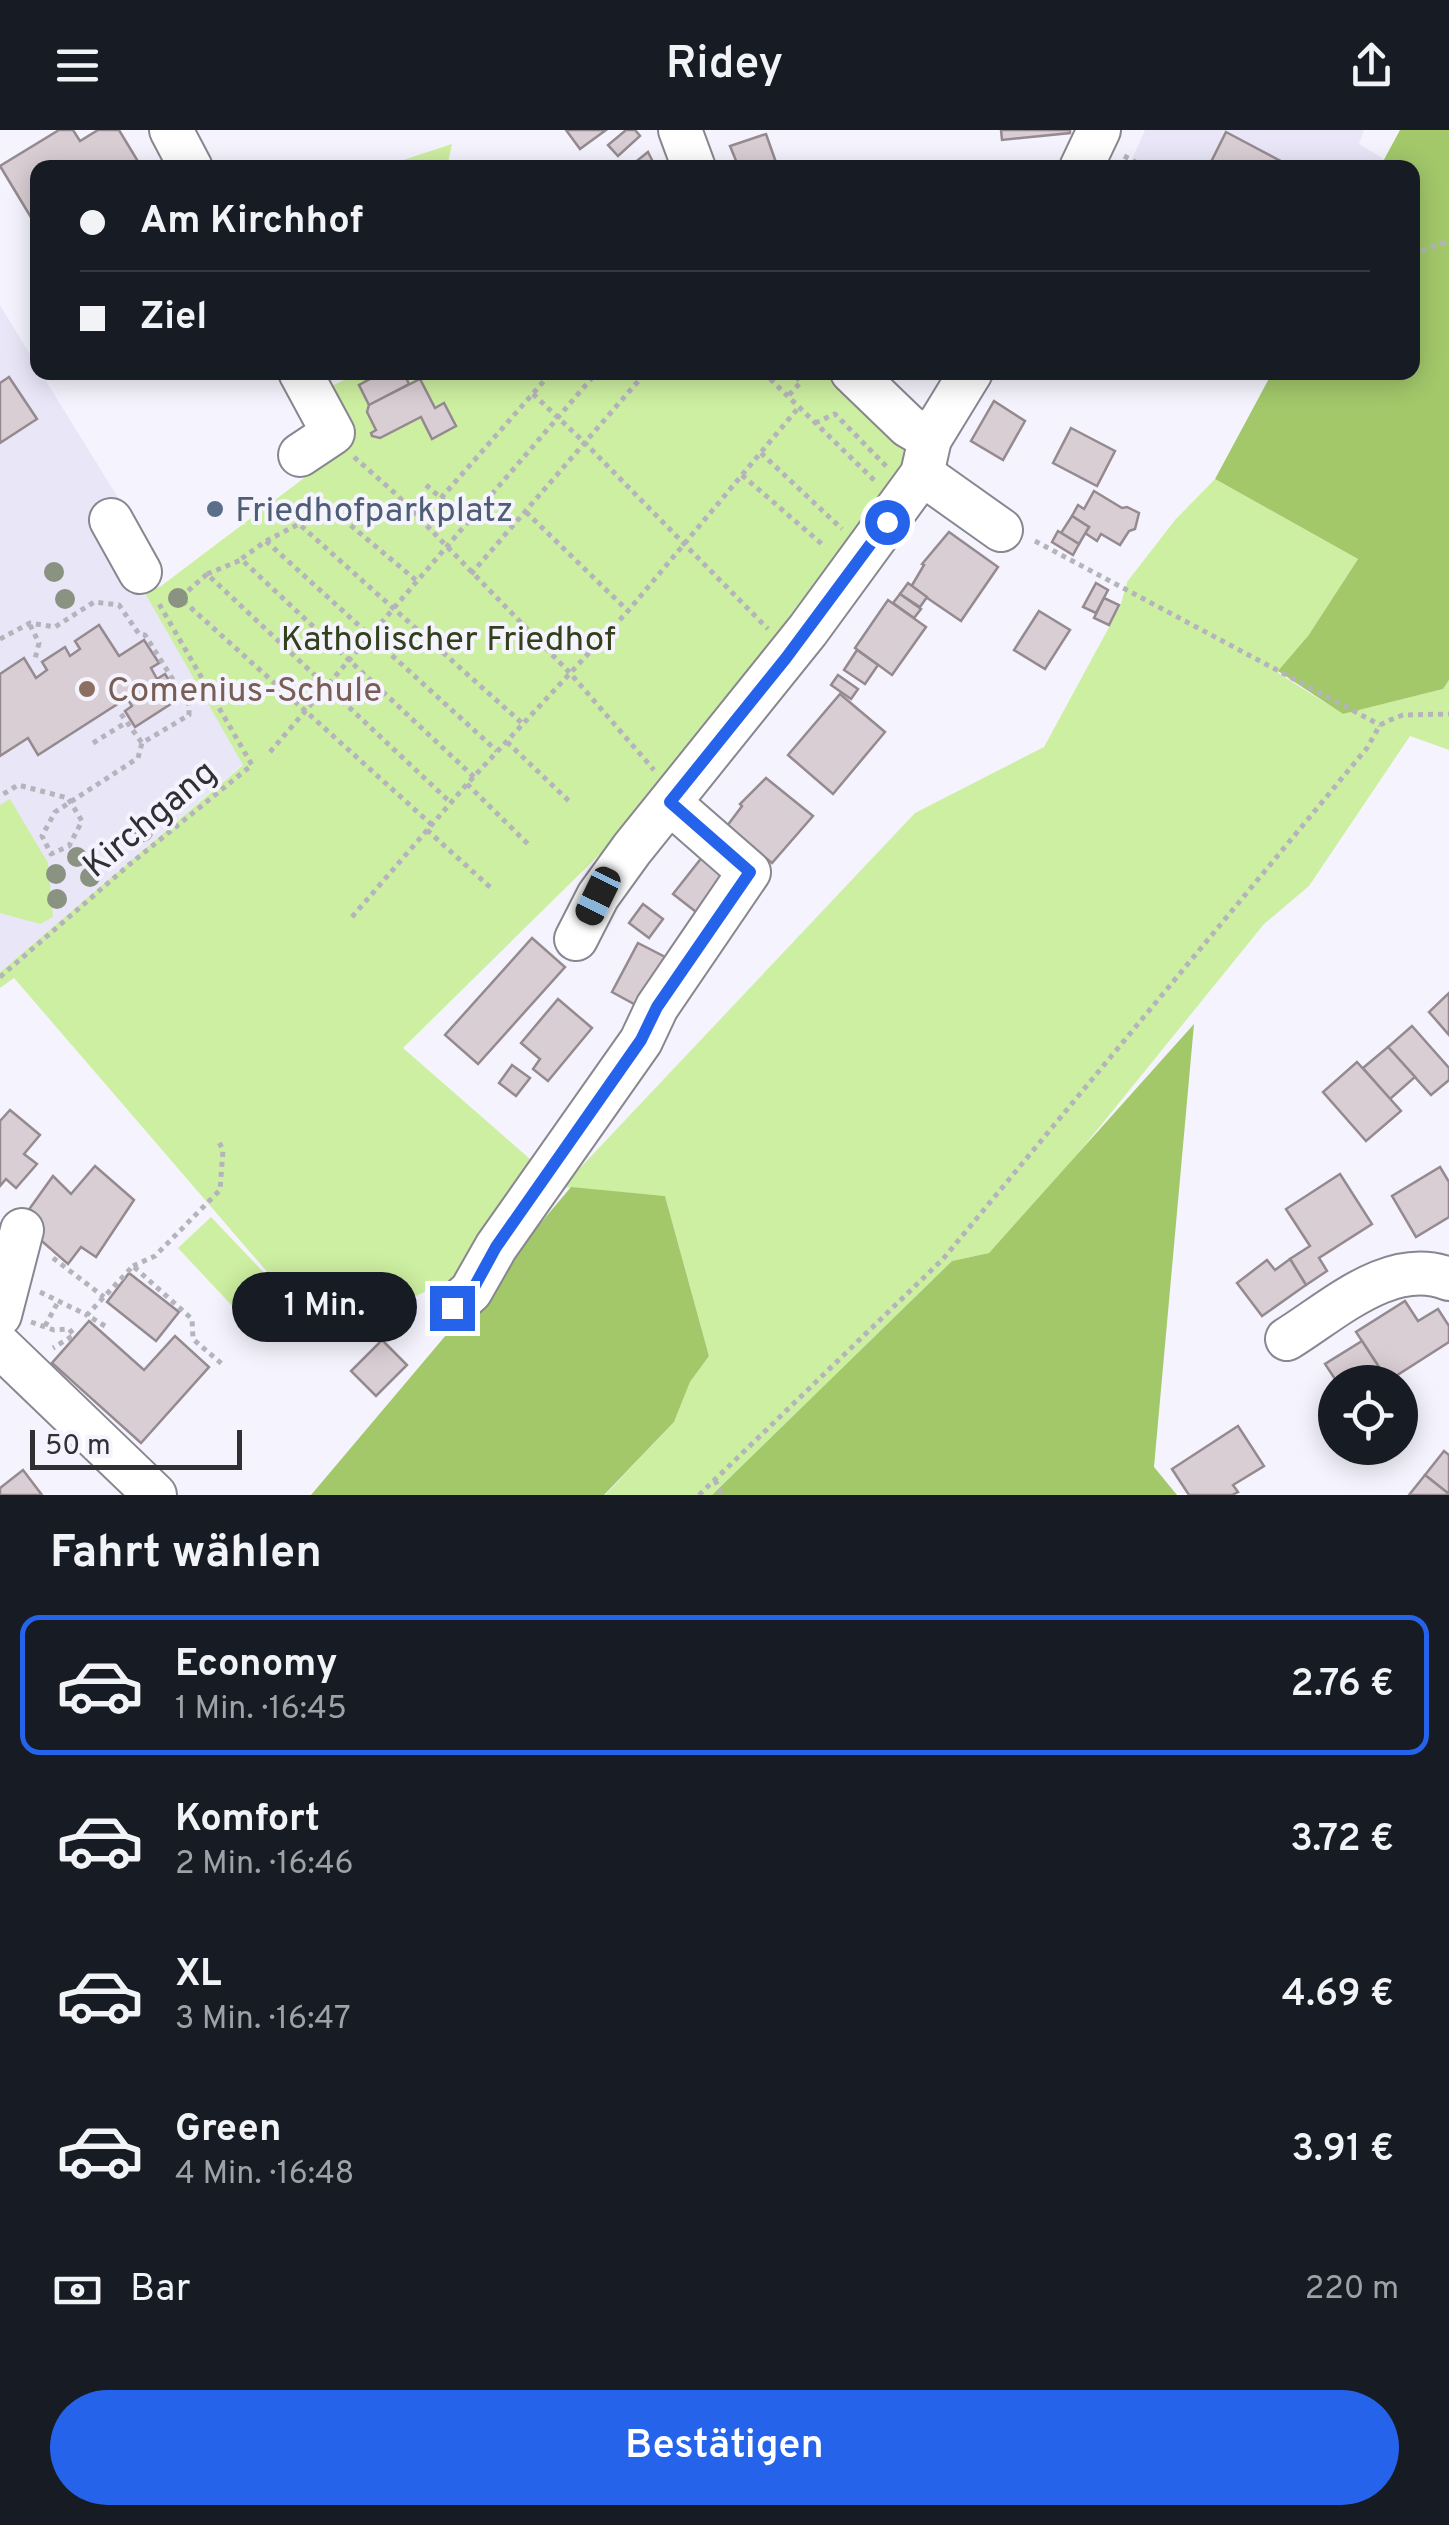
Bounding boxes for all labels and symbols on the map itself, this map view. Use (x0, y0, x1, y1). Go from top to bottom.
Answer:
place label: Friedhofparkplatz (235, 490, 513, 534)
marker: Friedhofparkplatz (204, 498, 226, 520)
route start (865, 500, 910, 545)
park label: Katholischer Friedhof (280, 619, 616, 663)
place label: Comenius-Schule (107, 670, 382, 714)
marker: Comenius-Schule (76, 678, 98, 700)
street label: Kirchgang (75, 752, 227, 889)
car (571, 862, 625, 930)
callout: 1 Min. (232, 1273, 417, 1343)
route end (430, 1286, 475, 1331)
scale bar (30, 1425, 242, 1470)

